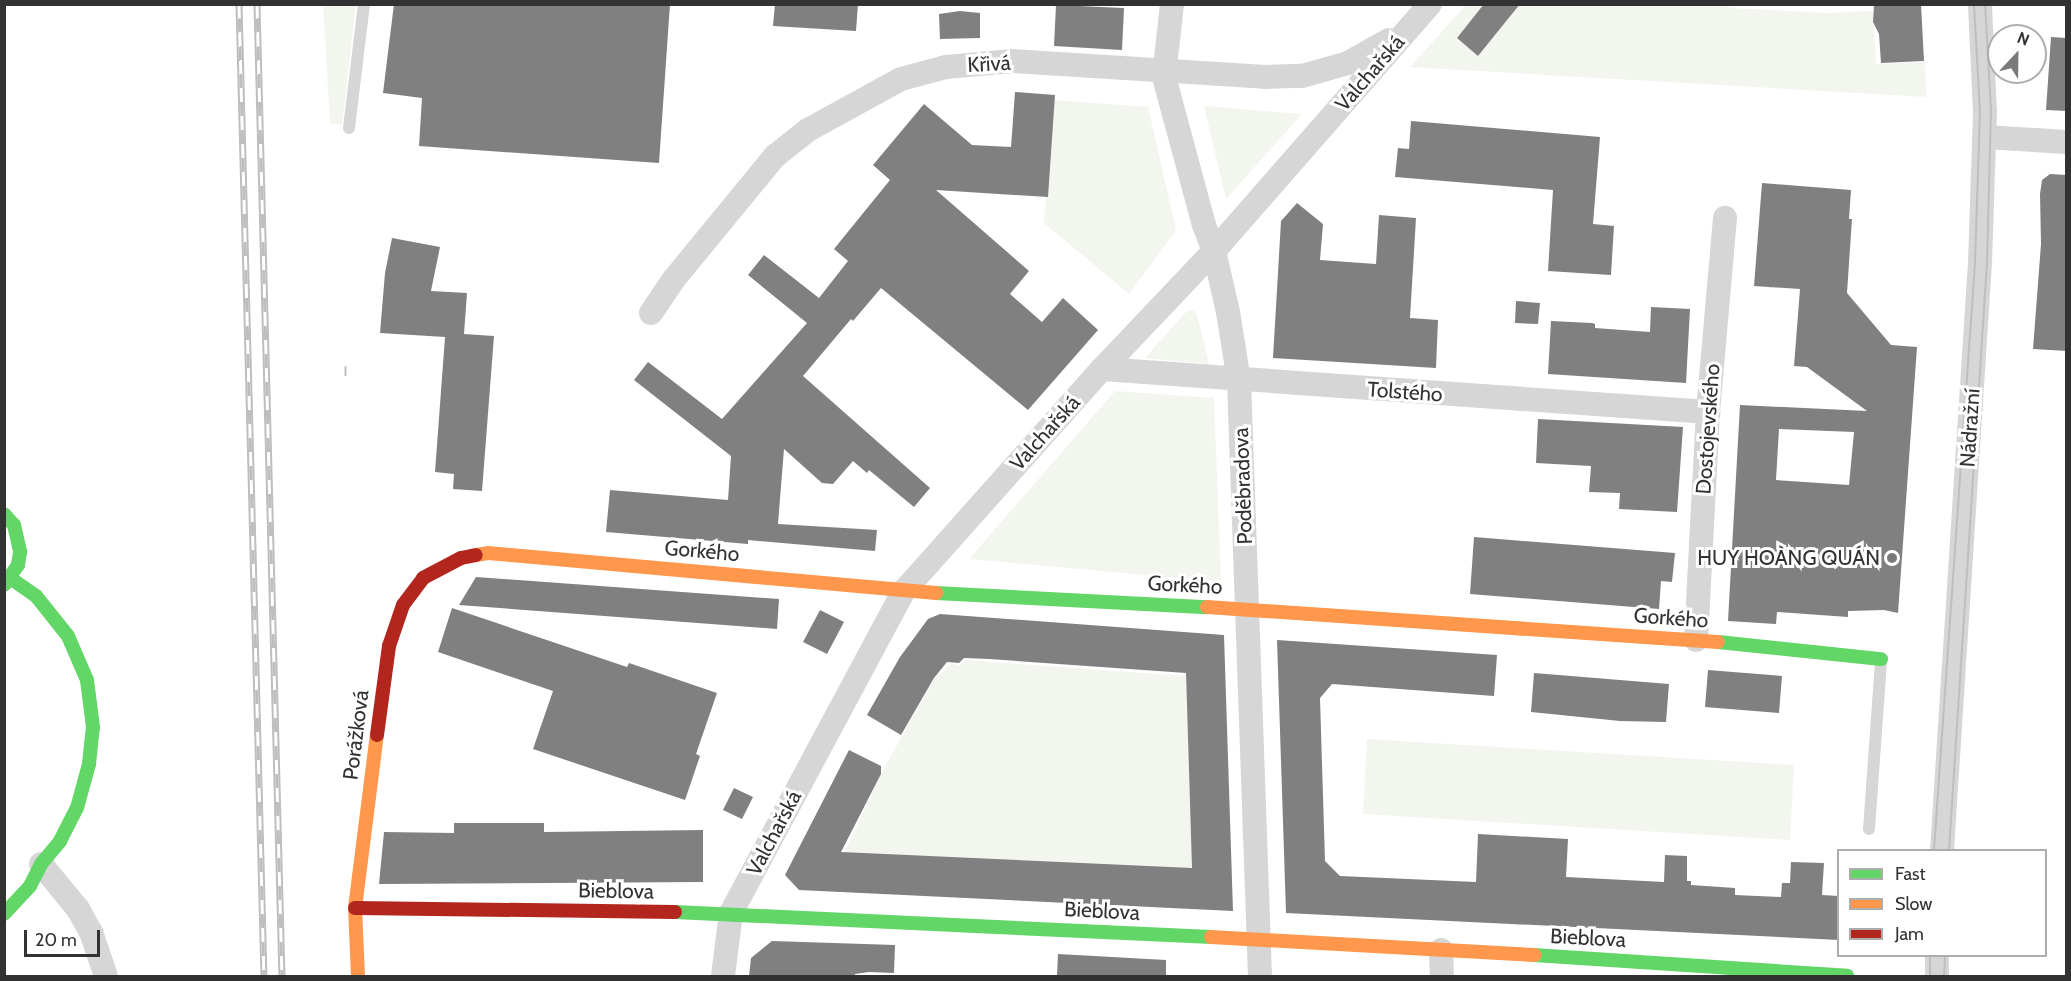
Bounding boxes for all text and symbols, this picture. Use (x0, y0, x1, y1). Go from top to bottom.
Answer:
north arrow (1987, 24, 2047, 84)
text: N (2014, 28, 2032, 50)
street label: Valchařská (1330, 30, 1410, 116)
street label: Křivá (967, 50, 1011, 78)
street label: Dostojevského (1691, 363, 1725, 495)
street label: Tolstého (1367, 377, 1443, 407)
street label: Nádražní (1955, 388, 1985, 468)
street label: Valchařská (1005, 390, 1085, 476)
street label: Poděbradova (1228, 427, 1258, 545)
street label: Gorkého (664, 535, 740, 567)
place label: HUY HOÀNG QUÁN (1697, 545, 1880, 571)
marker: HUY HOÀNG QUÁN (1885, 551, 1899, 565)
street label: Gorkého (1147, 570, 1223, 600)
street label: Gorkého (1633, 603, 1709, 633)
street label: Porážková (338, 689, 374, 781)
street label: Valchařská (741, 786, 807, 880)
legend (1837, 849, 2047, 957)
text: Fast (1895, 863, 1926, 885)
street label: Bieblova (578, 878, 654, 904)
text: Slow (1895, 893, 1932, 915)
street label: Bieblova (1064, 896, 1140, 926)
scale bar (27, 918, 104, 956)
street label: Bieblova (1550, 923, 1626, 953)
text: Jam (1895, 923, 1924, 945)
text: 20 m (35, 929, 77, 951)

